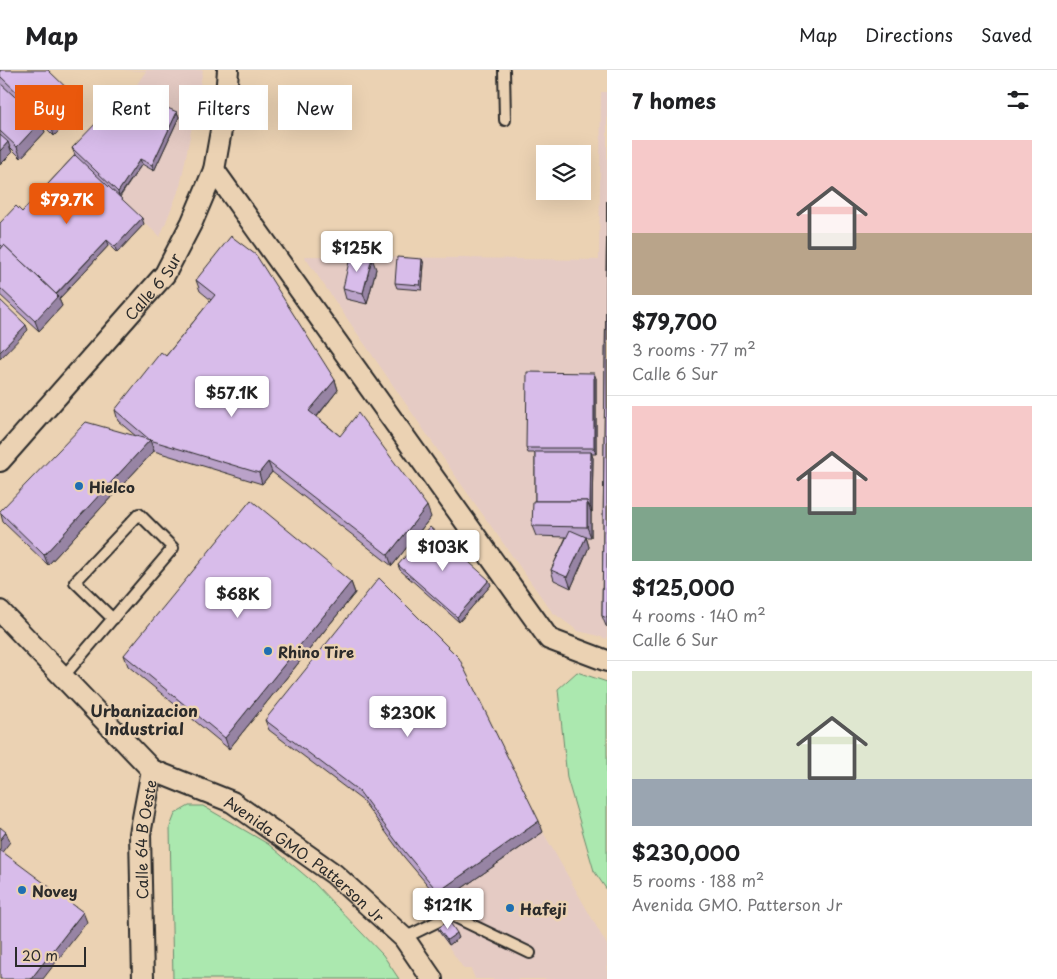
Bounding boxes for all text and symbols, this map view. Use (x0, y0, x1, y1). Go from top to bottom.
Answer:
text: Map (25, 17, 78, 53)
text: Map (799, 21, 837, 48)
text: Directions (865, 21, 953, 48)
text: Saved (981, 21, 1032, 48)
text: 7 homes (632, 84, 716, 116)
chip: Buy (15, 85, 83, 130)
chip: Rent (93, 85, 169, 130)
chip: Filters (179, 85, 268, 130)
chip: New (278, 85, 352, 130)
icon: filters (1004, 86, 1032, 114)
map controls (536, 145, 591, 200)
button: layers (536, 145, 591, 200)
icon: home (787, 173, 877, 263)
pin: $79.7K (26, 182, 108, 225)
text: $79.7K (40, 187, 94, 211)
pin: $125K (322, 230, 392, 273)
text: $125K (332, 235, 382, 259)
street label: Calle 6 Sur (118, 248, 186, 325)
text: $79,700 (632, 305, 717, 337)
text: 3 rooms · 77 m² (632, 337, 756, 361)
text: Calle 6 Sur (632, 361, 718, 385)
pin: $57.1K (191, 376, 273, 418)
text: $57.1K (206, 380, 258, 404)
icon: home (787, 438, 877, 528)
place label: Hielco (89, 475, 135, 498)
marker: Hielco (73, 480, 85, 492)
pin: $103K (408, 530, 478, 572)
text: $103K (418, 534, 468, 558)
text: $125,000 (632, 571, 735, 603)
pin: $68K (208, 576, 268, 619)
text: $68K (216, 581, 260, 605)
text: 4 rooms · 140 m² (632, 603, 766, 627)
text: Calle 6 Sur (632, 627, 718, 651)
place label: Rhino Tire (278, 640, 354, 663)
marker: Rhino Tire (262, 645, 274, 657)
pin: $230K (373, 696, 443, 738)
district label: Urbanizacion Industrial (90, 698, 198, 740)
text: $230K (380, 700, 436, 724)
icon: home (787, 703, 877, 793)
street label: Calle 64 B Oeste (128, 777, 162, 900)
street label: Avenida GMO. Patterson Jr (221, 789, 390, 927)
text: $230,000 (632, 836, 740, 868)
text: 5 rooms · 188 m² (632, 868, 764, 892)
place label: Novey (32, 879, 78, 902)
marker: Novey (16, 884, 28, 896)
pin: $121K (413, 888, 483, 930)
text: $121K (424, 892, 472, 916)
text: Avenida GMO. Patterson Jr (632, 892, 842, 916)
place label: Hafeji (520, 897, 567, 920)
marker: Hafeji (504, 902, 516, 914)
scale bar (15, 944, 86, 967)
text: 20 m (22, 945, 58, 966)

